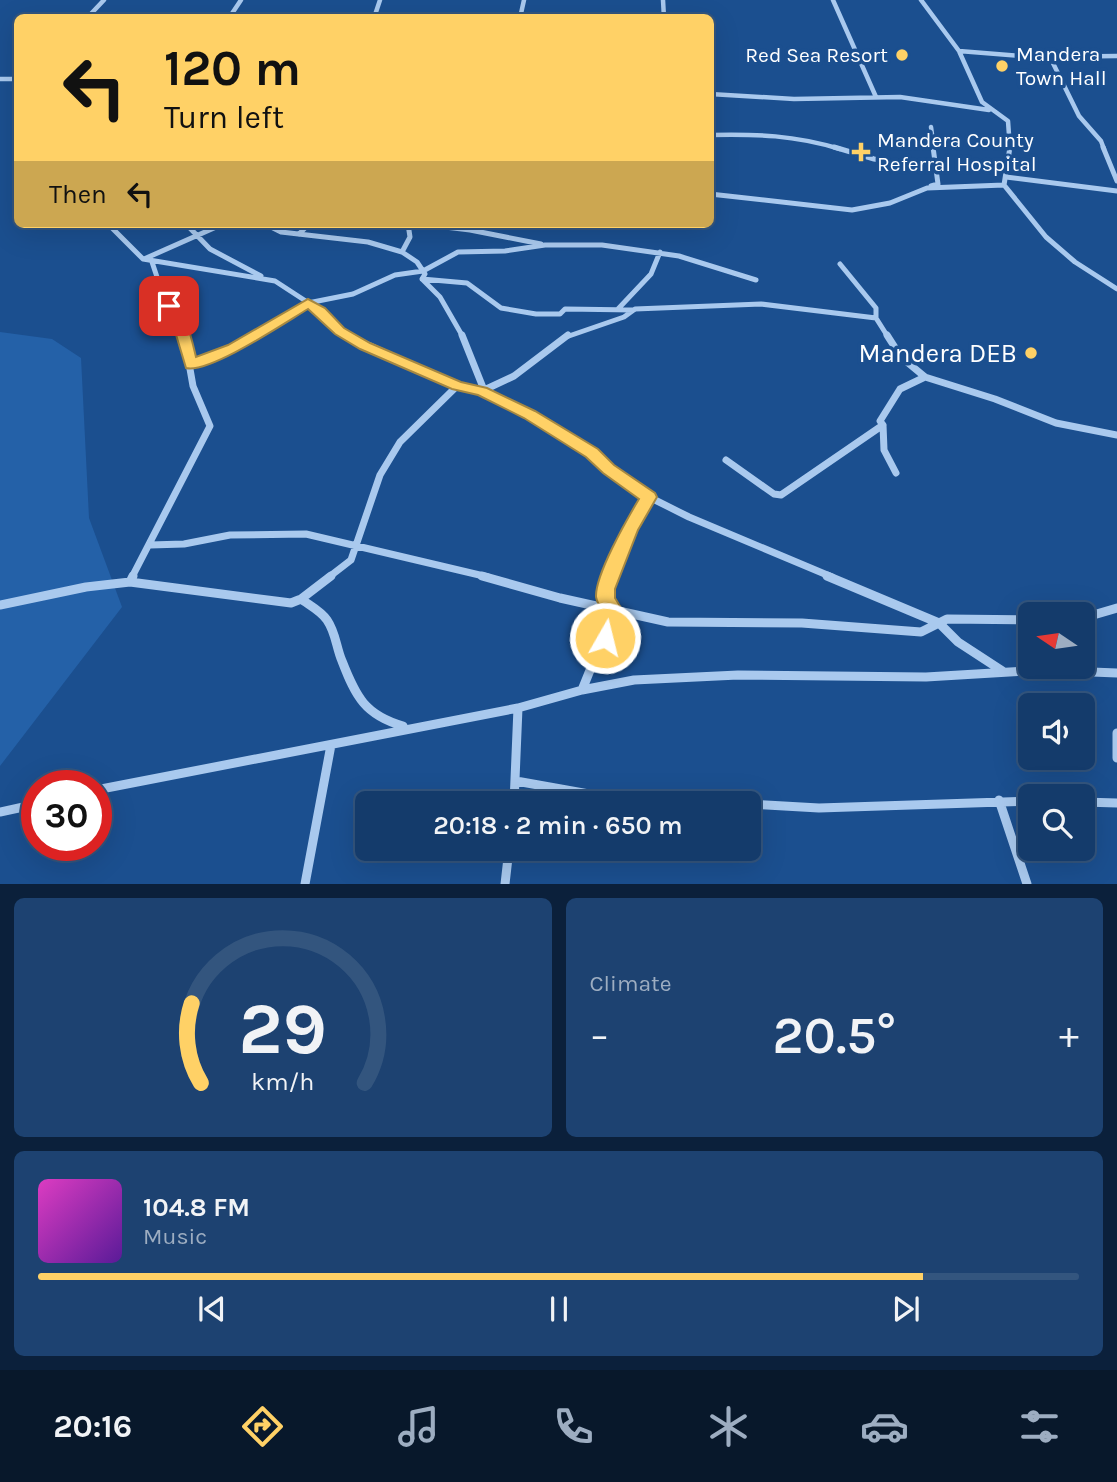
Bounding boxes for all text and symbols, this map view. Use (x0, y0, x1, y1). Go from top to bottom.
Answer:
text: 120 m (164, 40, 301, 97)
icon: left (49, 42, 140, 133)
place label: Mandera Town Hall (1016, 42, 1107, 90)
place label: Red Sea Resort (745, 43, 888, 67)
marker: Red Sea Resort (894, 47, 910, 63)
marker: Mandera Town Hall (994, 58, 1010, 74)
text: Turn left (164, 99, 284, 136)
place label: Mandera County Referral Hospital (877, 128, 1037, 176)
marker: Mandera County Referral Hospital (851, 142, 871, 162)
icon: left (121, 175, 159, 213)
text: Then (49, 179, 107, 210)
pin (139, 276, 199, 336)
icon: arrive (150, 287, 188, 325)
place label: Mandera DEB (858, 338, 1017, 369)
marker: Mandera DEB (1023, 345, 1039, 361)
position arrow (568, 601, 642, 675)
north arrow (1018, 602, 1096, 679)
map controls (1018, 602, 1095, 861)
button: sound (1018, 693, 1095, 770)
speed limit sign: 30 (21, 770, 112, 861)
button: search (1018, 784, 1095, 861)
text: 20:18 · 2 min · 650 m (433, 810, 683, 841)
text: Climate (590, 970, 672, 997)
text: 29 (239, 987, 327, 1072)
text: 20.5° (772, 1005, 896, 1066)
text: − (590, 1013, 609, 1058)
text: + (1059, 1013, 1079, 1058)
text: km/h (251, 1067, 314, 1096)
text: 104.8 FM (143, 1192, 250, 1223)
text: Music (143, 1223, 207, 1250)
icon: previous (193, 1290, 231, 1328)
icon: pause (540, 1290, 578, 1328)
icon: next (887, 1290, 925, 1328)
icon: directions (238, 1402, 287, 1451)
icon: music (394, 1402, 443, 1451)
icon: phone (549, 1402, 598, 1451)
icon: climate (704, 1402, 753, 1451)
icon: car (860, 1402, 909, 1451)
icon: filters (1015, 1402, 1064, 1451)
text: 20:16 (53, 1408, 132, 1445)

